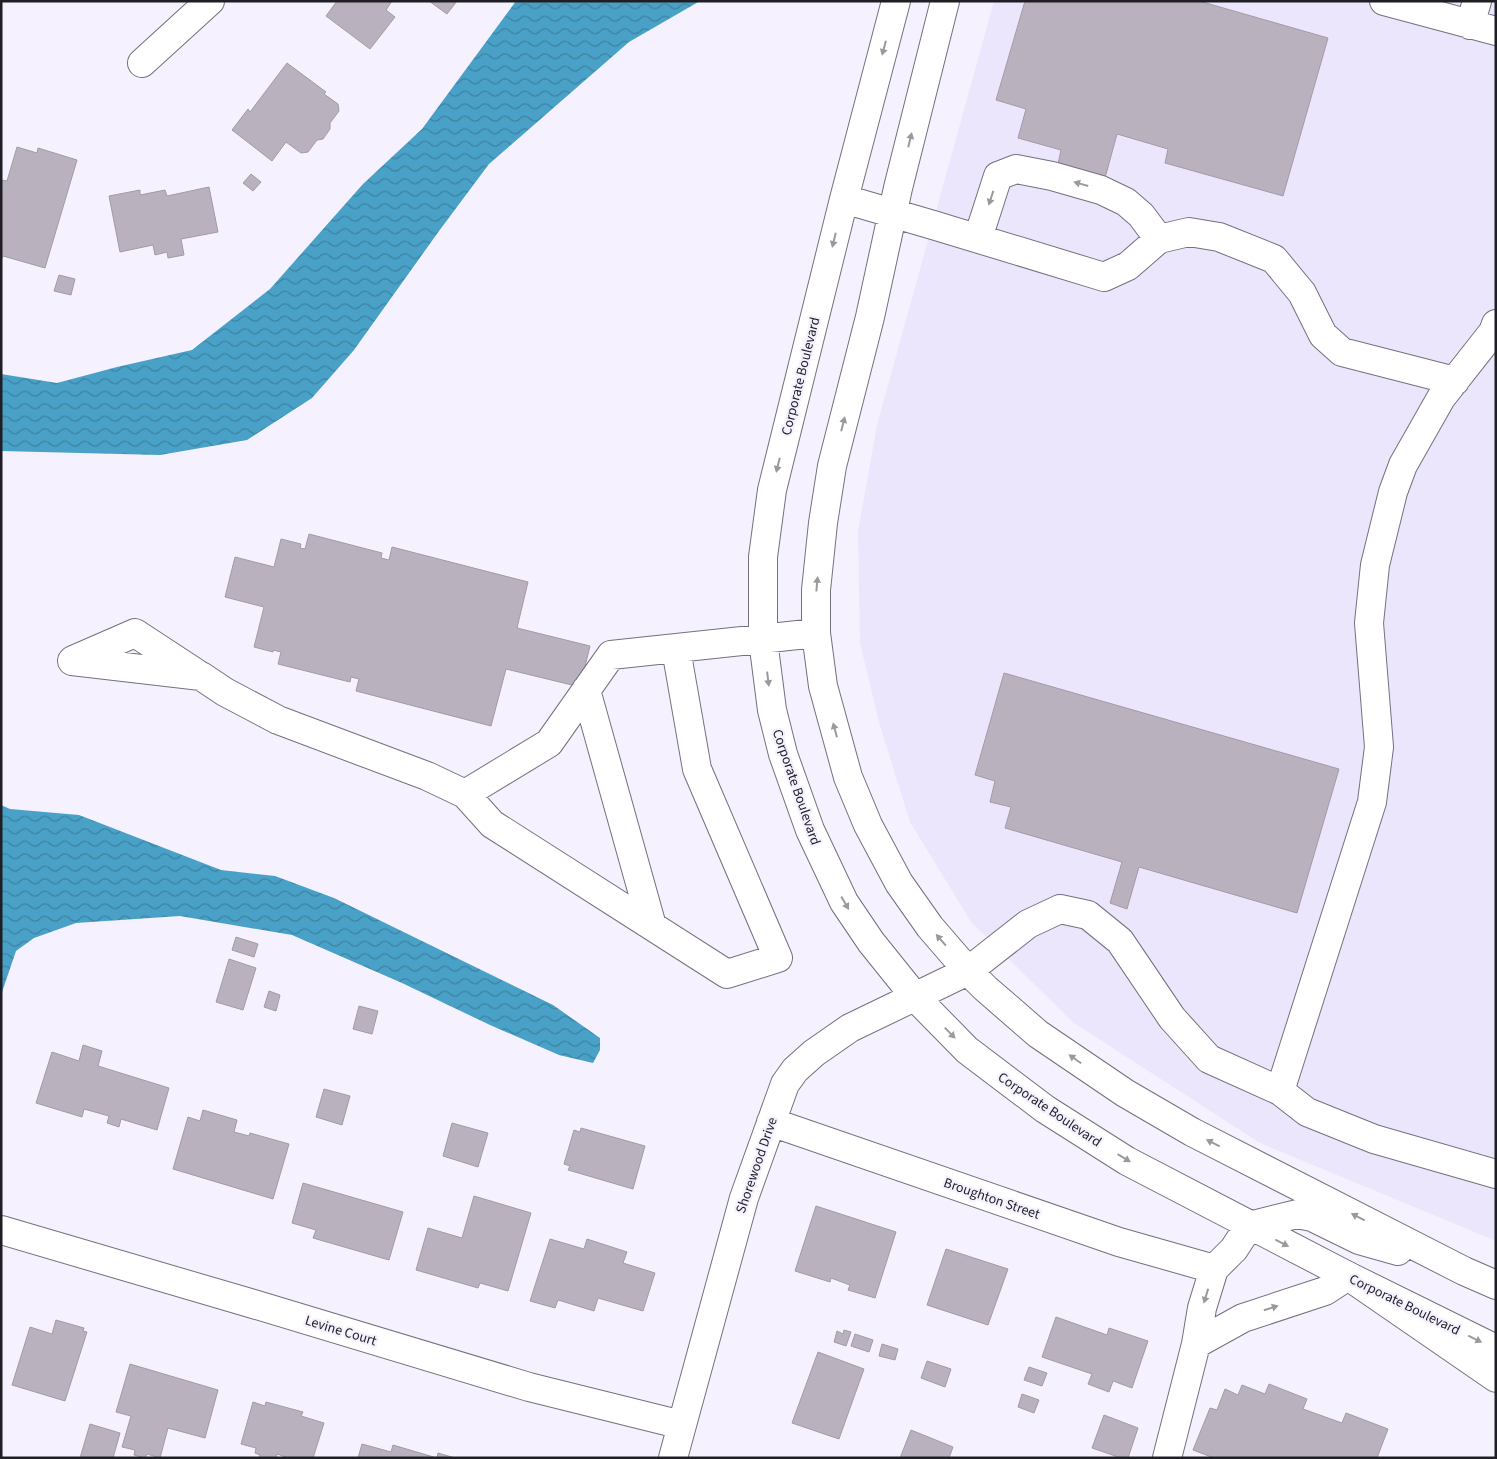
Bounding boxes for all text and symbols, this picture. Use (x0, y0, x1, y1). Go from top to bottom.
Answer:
one-way arrow (879, 41, 887, 56)
one-way arrow (906, 133, 914, 148)
one-way arrow (1073, 180, 1088, 188)
one-way arrow (987, 191, 995, 206)
one-way arrow (830, 232, 838, 247)
street label: Corporate Boulevard (777, 315, 825, 438)
one-way arrow (839, 417, 847, 432)
one-way arrow (774, 458, 782, 473)
one-way arrow (813, 576, 821, 592)
one-way arrow (764, 671, 772, 687)
one-way arrow (831, 723, 839, 738)
street label: Corporate Boulevard (767, 727, 825, 848)
one-way arrow (840, 896, 849, 909)
one-way arrow (935, 934, 947, 946)
one-way arrow (944, 1026, 956, 1038)
one-way arrow (1068, 1054, 1081, 1064)
street label: Corporate Boulevard (994, 1068, 1105, 1152)
street label: Shorewood Drive (731, 1115, 783, 1216)
one-way arrow (1206, 1139, 1220, 1147)
one-way arrow (1117, 1154, 1130, 1163)
street label: Broughton Street (941, 1173, 1043, 1225)
one-way arrow (1351, 1213, 1365, 1221)
one-way arrow (1275, 1239, 1290, 1247)
street label: Corporate Boulevard (1346, 1269, 1463, 1340)
one-way arrow (1201, 1289, 1209, 1304)
one-way arrow (1264, 1304, 1279, 1312)
street label: Levine Court (302, 1311, 379, 1351)
one-way arrow (1468, 1335, 1482, 1343)

